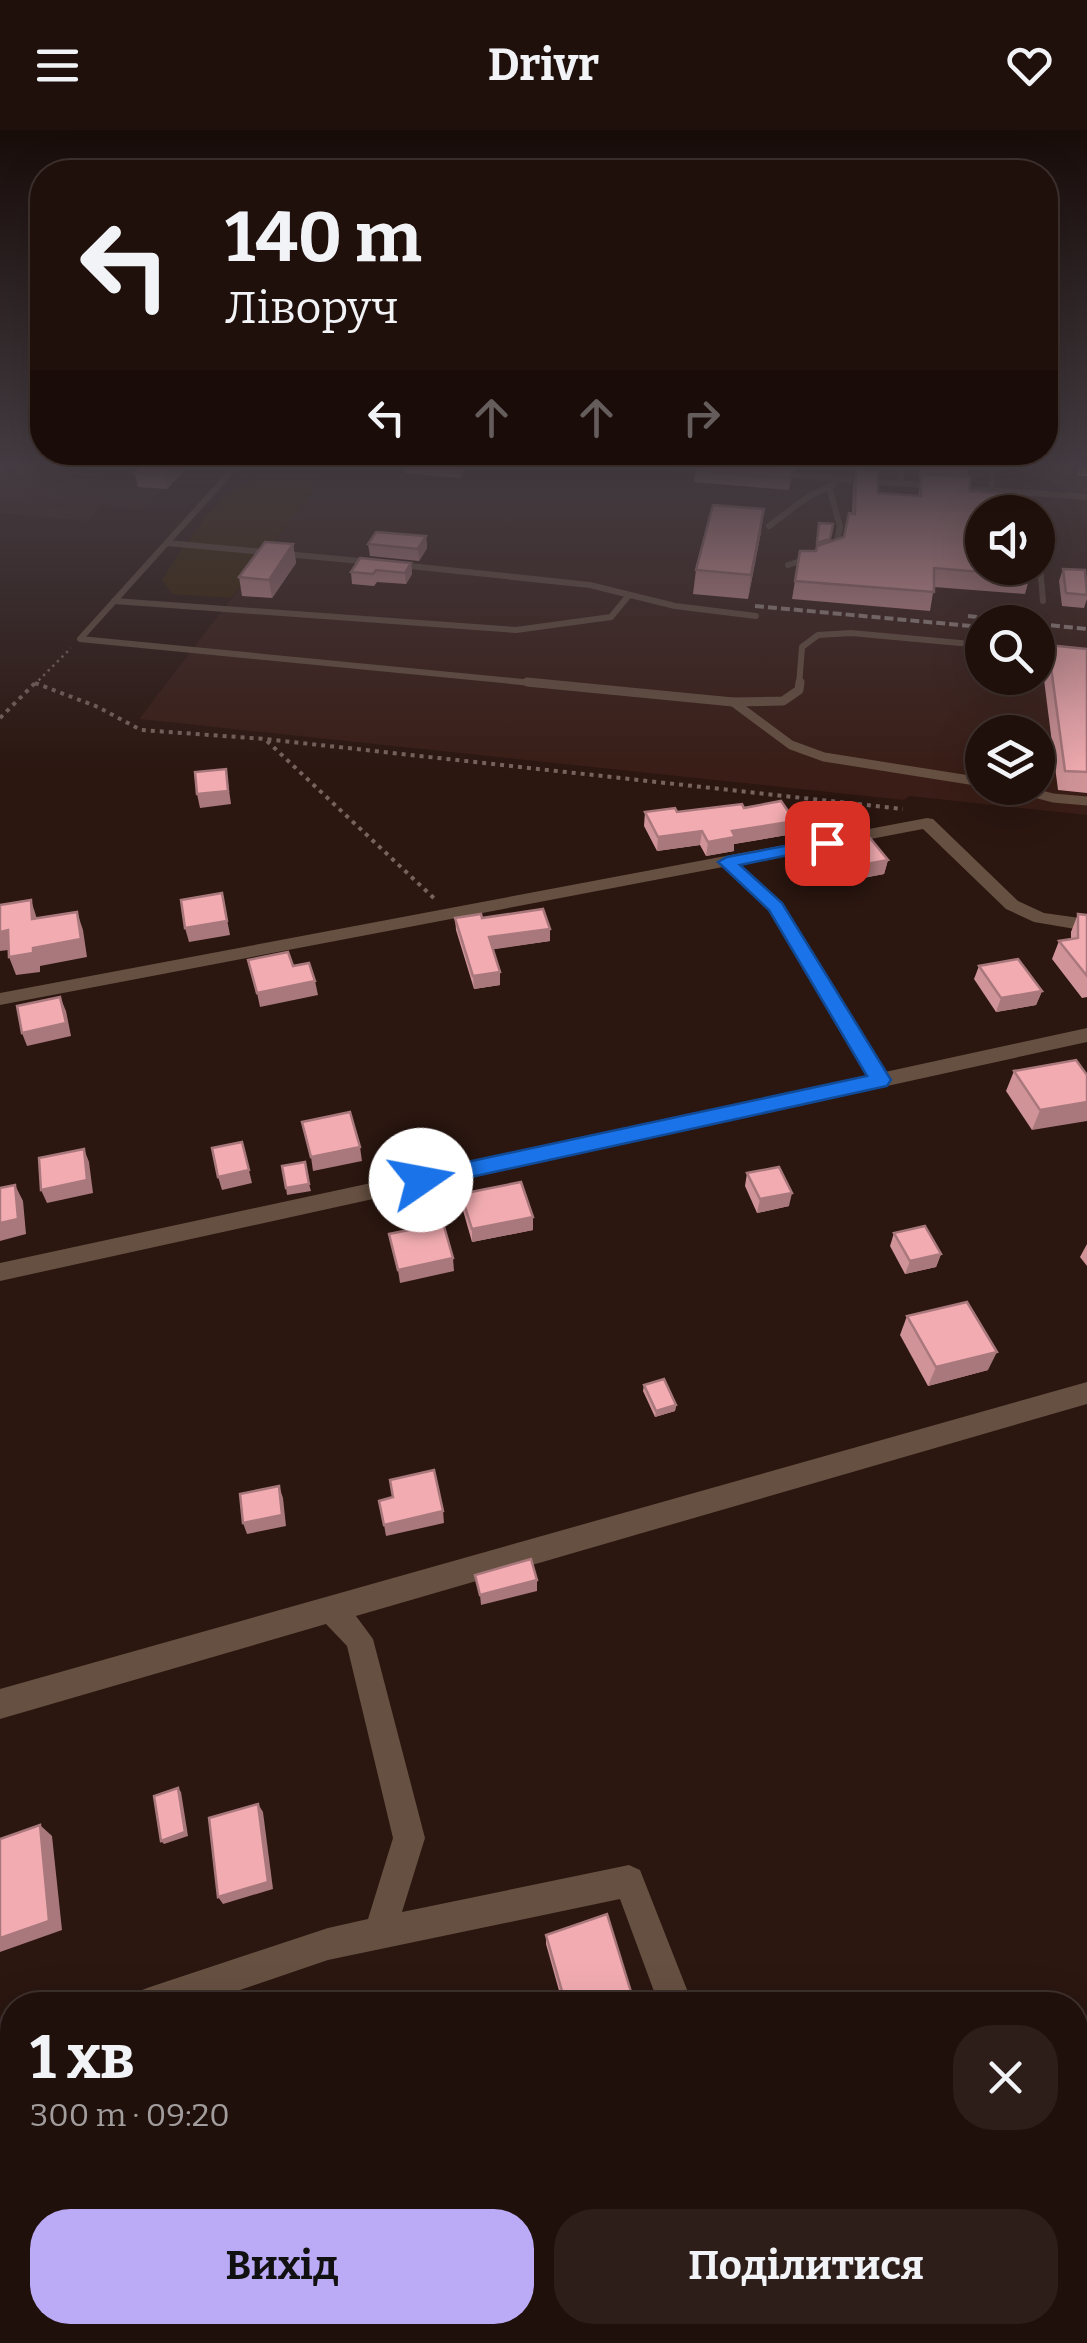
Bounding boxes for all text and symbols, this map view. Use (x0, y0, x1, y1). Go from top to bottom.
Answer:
icon: menu (30, 38, 85, 93)
text: Drivr (488, 38, 599, 92)
icon: heart (1002, 38, 1057, 93)
text: 140 m (225, 196, 422, 280)
icon: left (60, 200, 190, 330)
text: Ліворуч (225, 281, 399, 335)
icon: left (359, 390, 414, 445)
icon: ahead (464, 390, 519, 445)
icon: ahead (569, 390, 624, 445)
icon: right (674, 390, 729, 445)
map controls (965, 495, 1055, 805)
button: sound (965, 495, 1055, 585)
button: search (965, 605, 1055, 695)
button: layers (965, 715, 1055, 805)
pin (785, 801, 870, 886)
icon: arrive (800, 816, 855, 871)
position arrow (369, 1128, 473, 1232)
text: 1 хв (30, 2022, 135, 2094)
button: close (953, 2025, 1058, 2130)
text: 300 m · 09:20 (30, 2096, 230, 2134)
button: Вихід (30, 2209, 534, 2324)
button: Поділитися (554, 2209, 1058, 2324)

